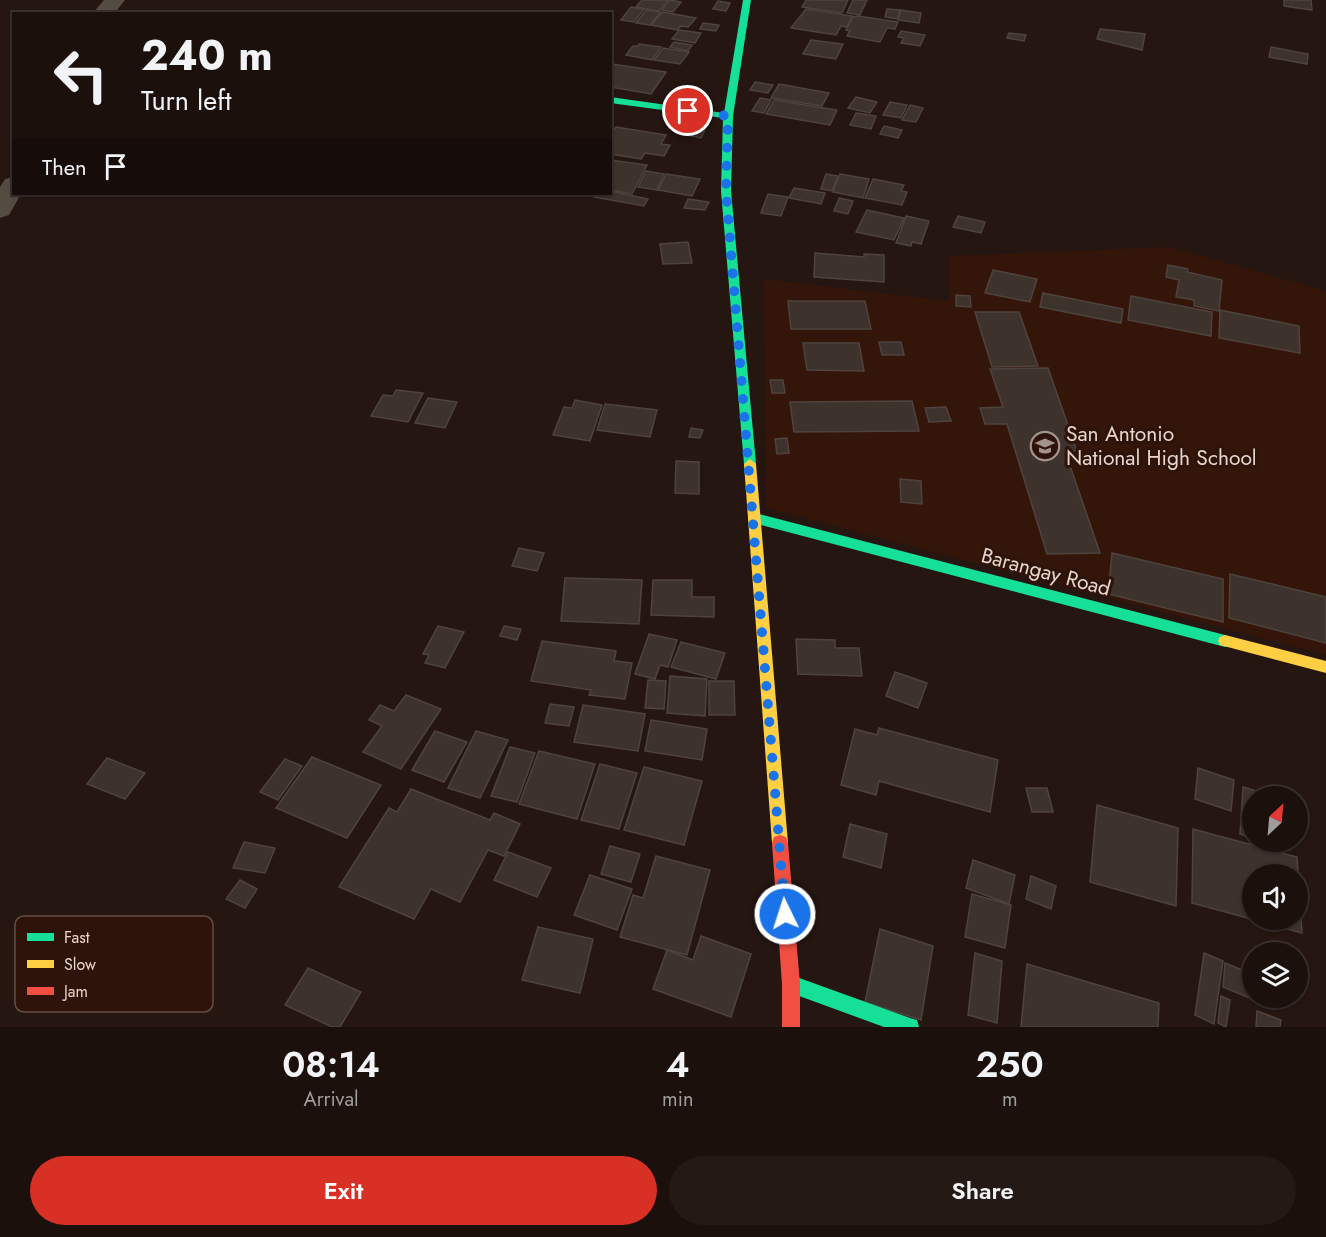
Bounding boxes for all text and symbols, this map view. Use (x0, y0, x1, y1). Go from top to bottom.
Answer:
text: 240 m (141, 25, 273, 86)
icon: left (42, 36, 120, 114)
text: Turn left (141, 81, 231, 120)
pin (662, 85, 713, 136)
icon: arrive (671, 94, 704, 127)
icon: arrive (99, 150, 132, 183)
text: Then (42, 151, 87, 183)
place label: San Antonio National High School (1066, 419, 1257, 473)
school or university icon: San Antonio National High School (1029, 430, 1061, 462)
street label: Barangay Road (978, 540, 1114, 604)
north arrow (1242, 786, 1308, 852)
map controls (1242, 786, 1308, 1008)
button: sound (1242, 864, 1308, 930)
position arrow (753, 882, 817, 946)
legend (15, 916, 213, 1012)
text: Fast (64, 926, 90, 949)
button: layers (1242, 942, 1308, 1008)
text: Slow (64, 953, 96, 976)
text: Jam (62, 980, 88, 1003)
text: 08:14 (282, 1038, 380, 1090)
text: 4 (666, 1038, 690, 1090)
text: 250 (976, 1038, 1044, 1090)
text: Arrival (303, 1085, 359, 1114)
text: min (662, 1085, 693, 1114)
text: m (1002, 1085, 1018, 1114)
button: Exit (30, 1156, 657, 1225)
button: Share (669, 1156, 1296, 1225)

